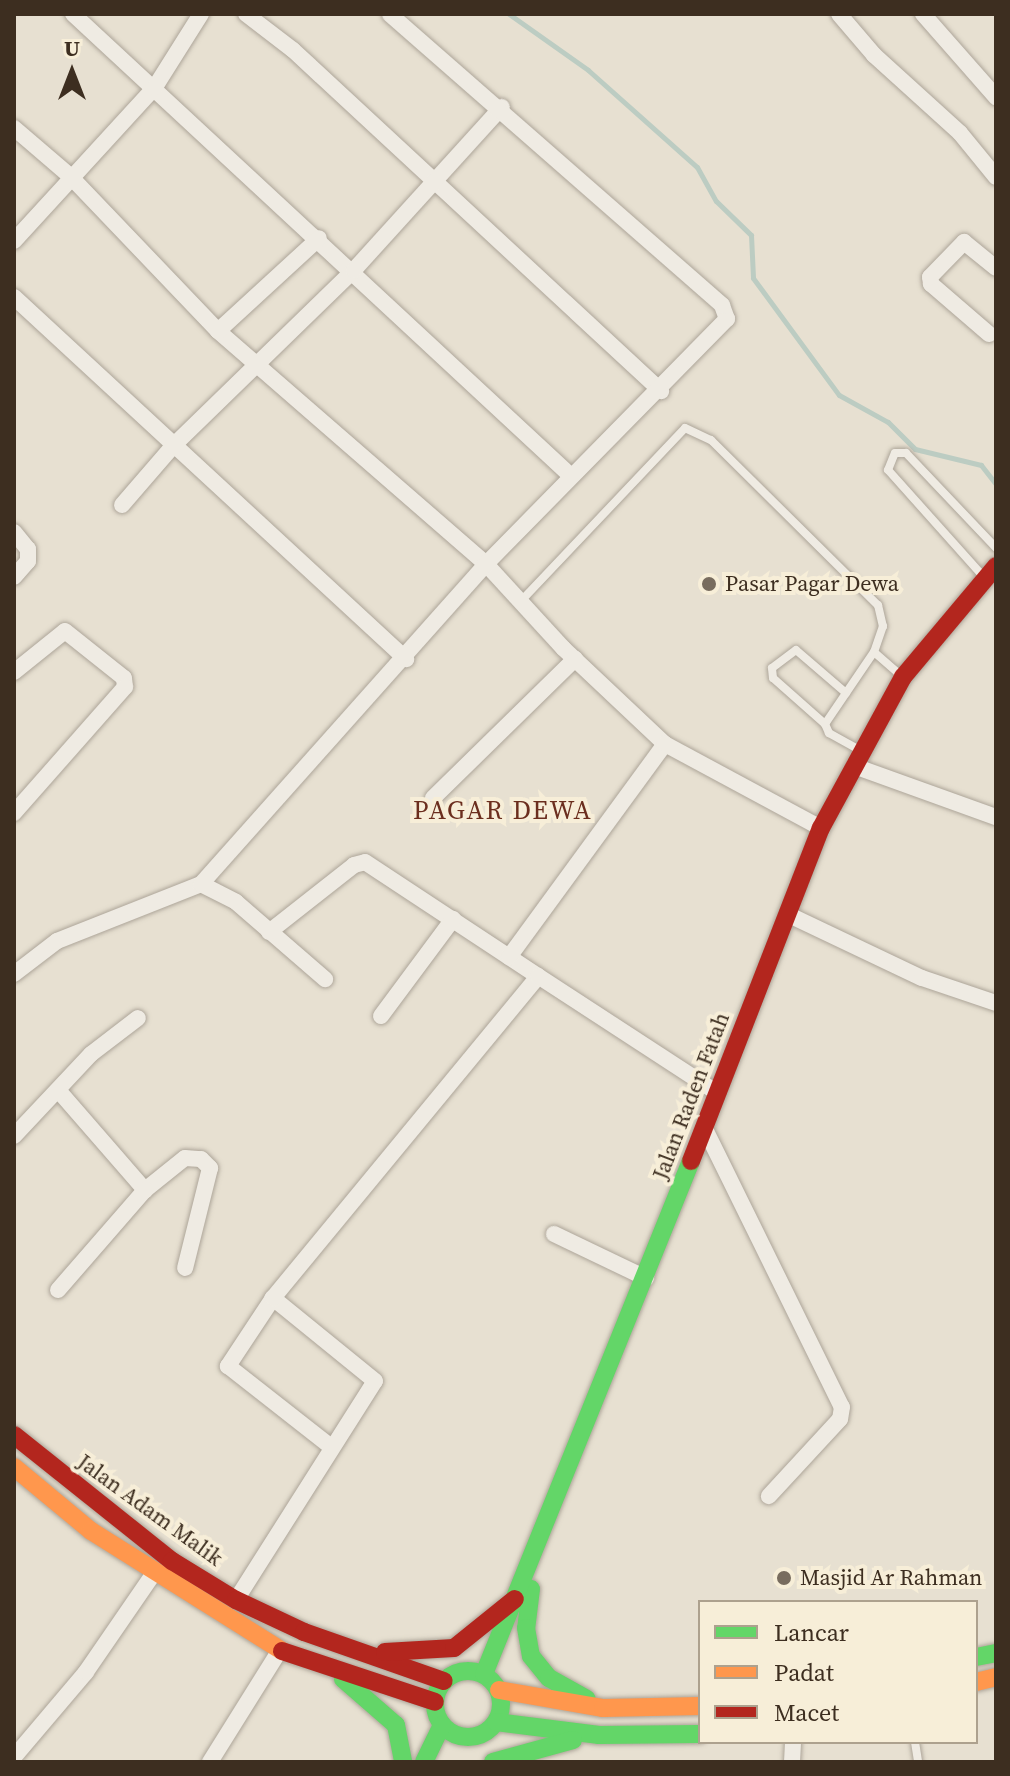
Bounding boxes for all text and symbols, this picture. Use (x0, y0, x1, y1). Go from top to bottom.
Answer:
north arrow (32, 32, 112, 112)
text: U (64, 33, 80, 63)
place label: Pasar Pagar Dewa (725, 571, 899, 597)
marker: Pasar Pagar Dewa (700, 575, 718, 593)
district label: PAGAR DEWA (413, 795, 593, 827)
street label: Jalan Raden Fatah (647, 1009, 735, 1183)
street label: Jalan Adam Malik (72, 1448, 228, 1572)
place label: Masjid Ar Rahman (800, 1565, 982, 1591)
marker: Masjid Ar Rahman (775, 1569, 793, 1587)
legend (698, 1600, 978, 1744)
text: Lancar (774, 1616, 849, 1649)
text: Padat (774, 1656, 834, 1689)
text: Macet (774, 1696, 839, 1729)

